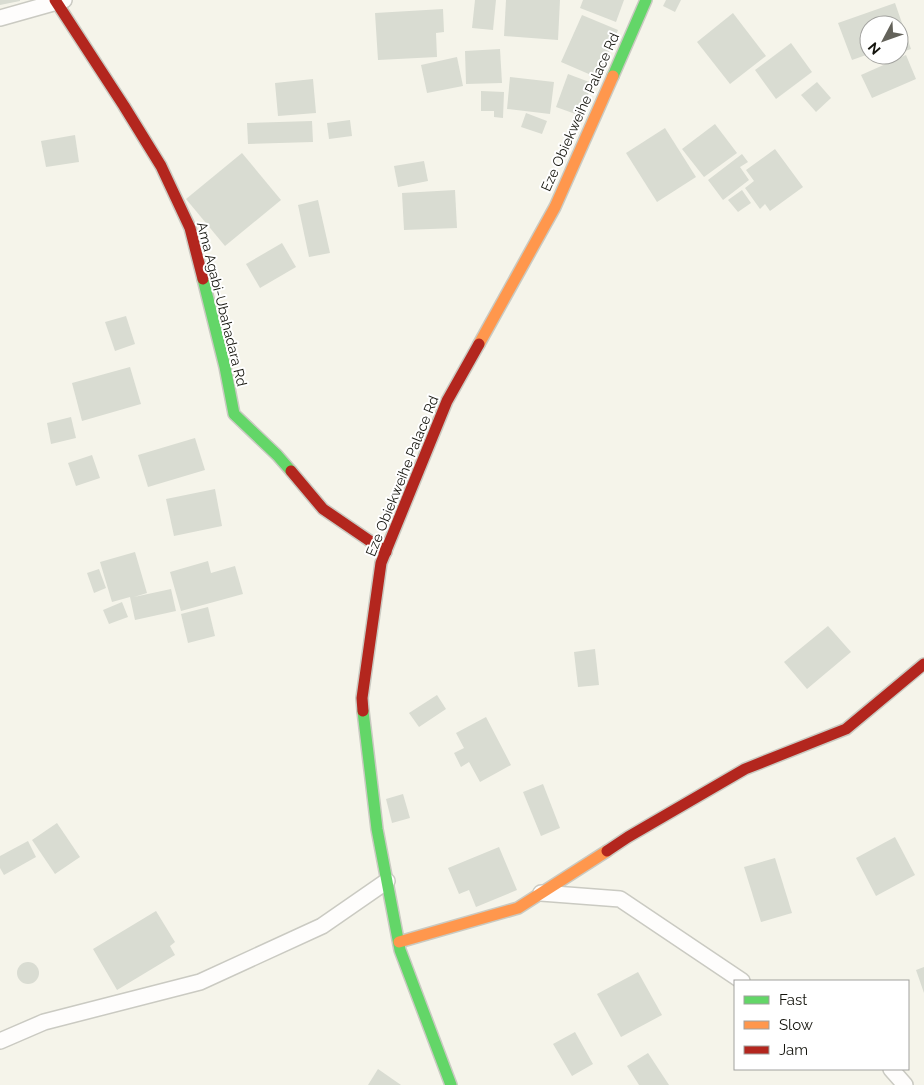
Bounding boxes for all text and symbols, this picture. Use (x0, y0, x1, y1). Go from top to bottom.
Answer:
north arrow (859, 15, 909, 65)
street label: Eze Obiekweihe Palace Rd (538, 30, 622, 194)
text: N (865, 39, 884, 58)
street label: Ama Agabi-Ubahadara Rd (194, 220, 250, 388)
street label: Eze Obiekweihe Palace Rd (362, 393, 442, 559)
legend (734, 980, 909, 1070)
text: Fast (779, 991, 807, 1009)
text: Slow (779, 1016, 813, 1034)
text: Jam (779, 1041, 808, 1059)

